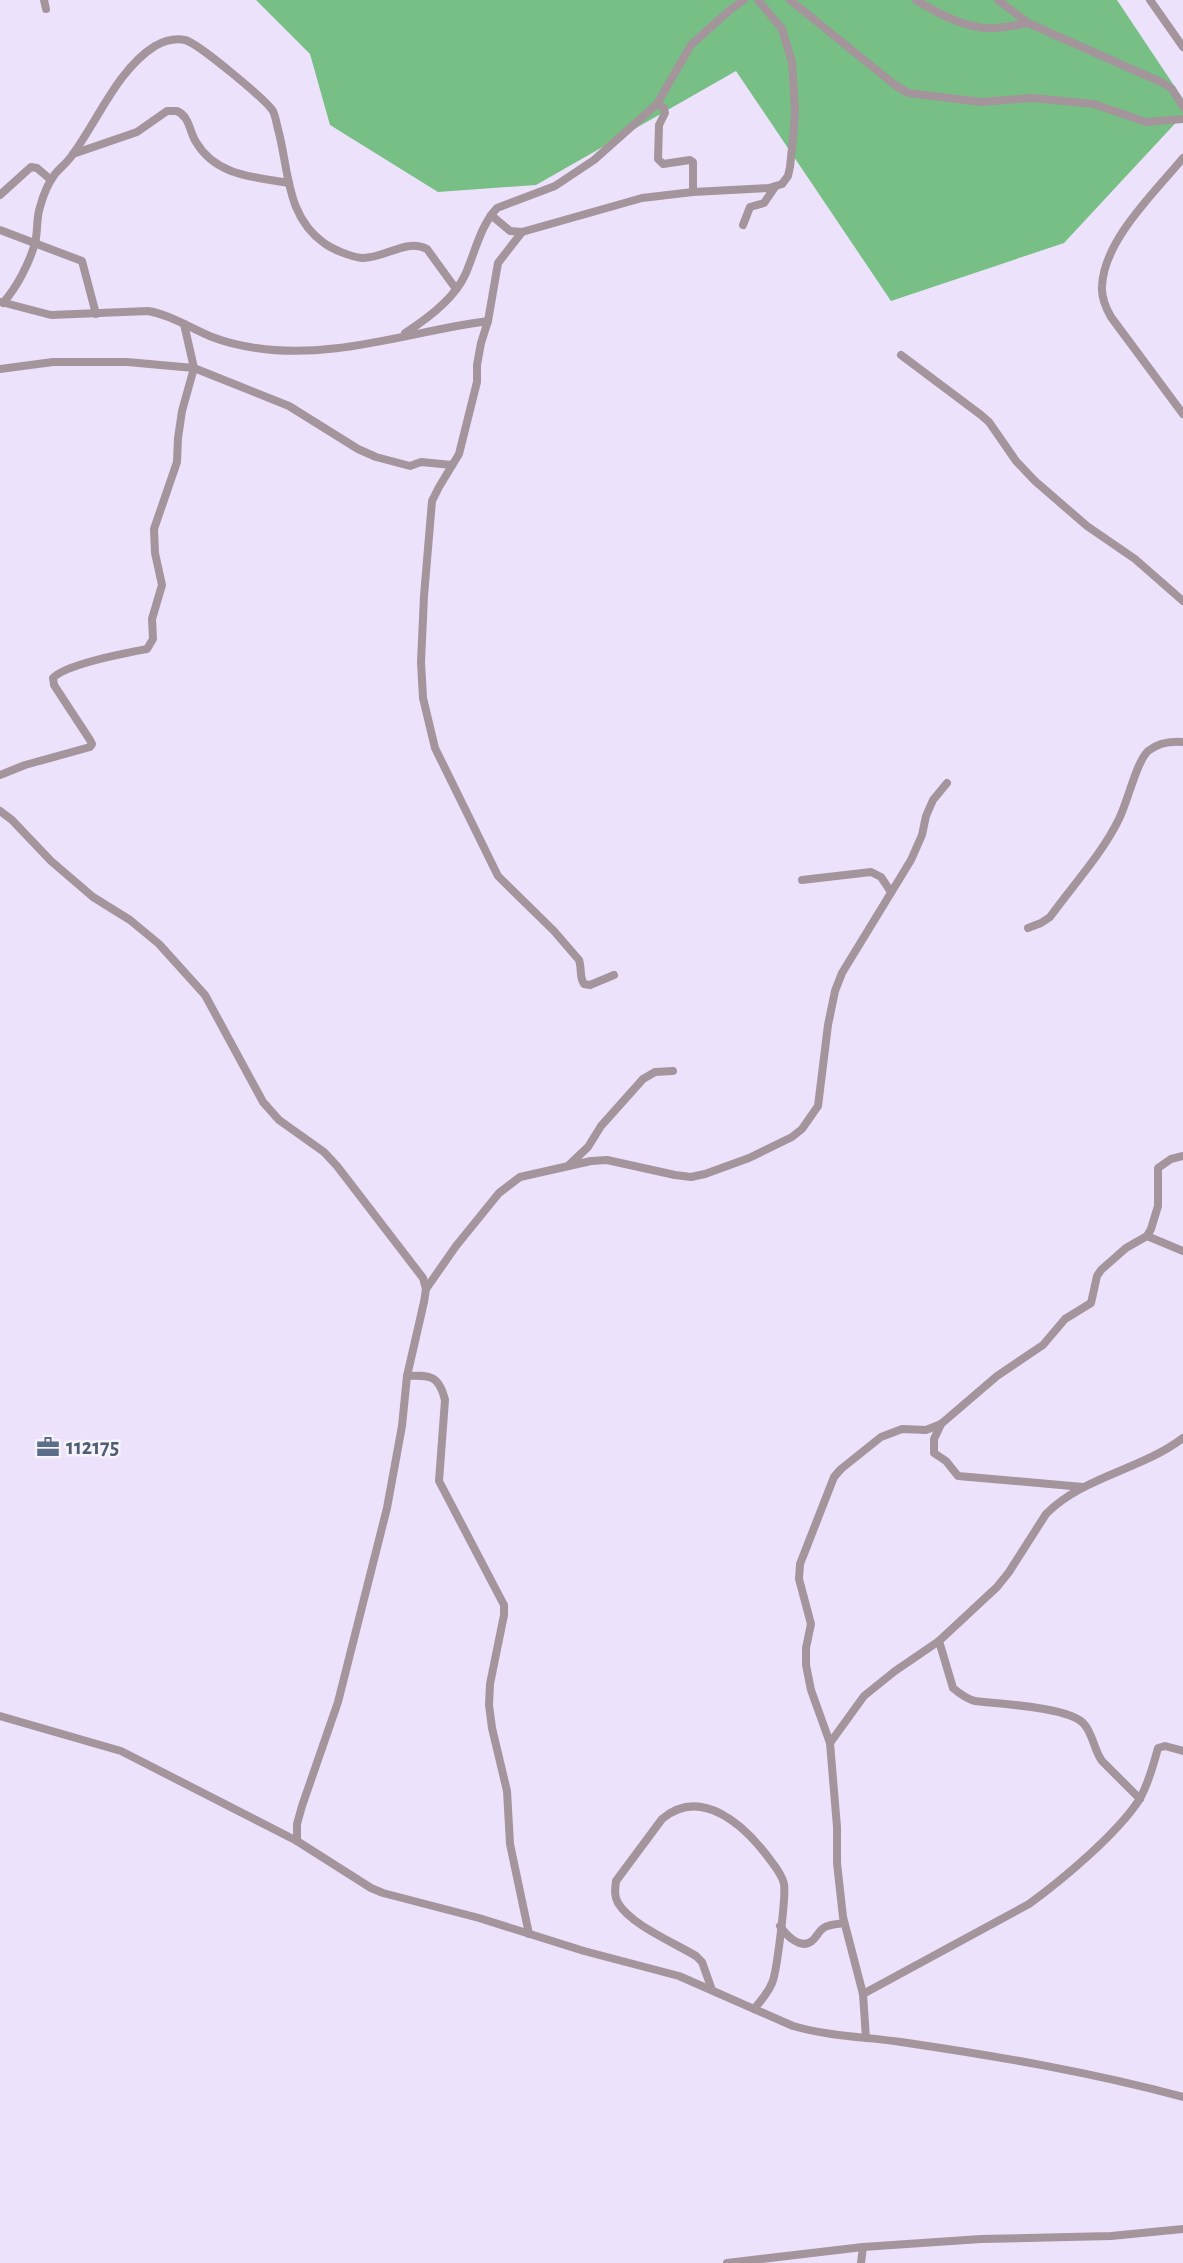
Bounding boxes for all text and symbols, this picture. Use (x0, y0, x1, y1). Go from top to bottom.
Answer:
office icon: 112175 (35, 1434, 61, 1460)
place label: 112175 (66, 1436, 119, 1458)

